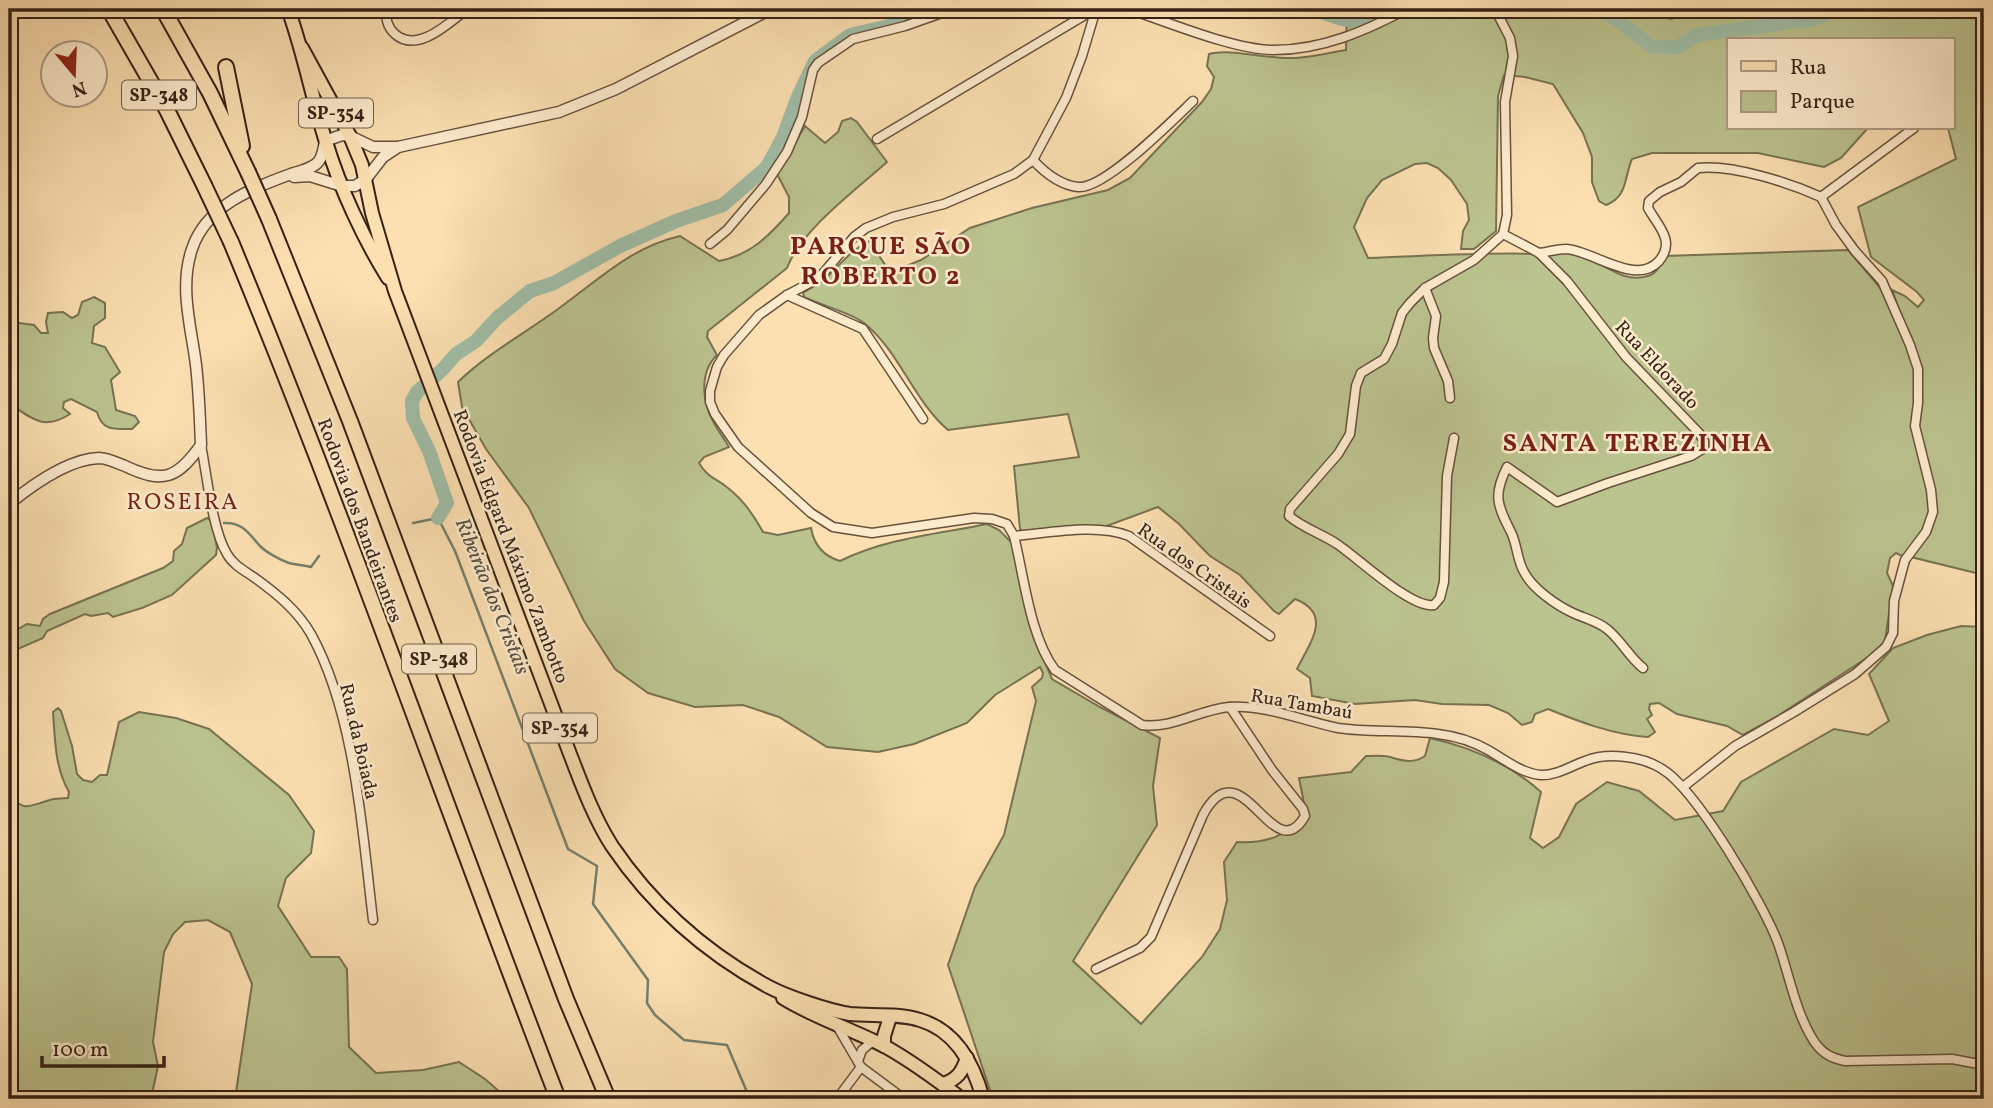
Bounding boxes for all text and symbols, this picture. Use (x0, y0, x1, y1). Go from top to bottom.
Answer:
north arrow (38, 38, 108, 108)
legend (1727, 38, 1954, 130)
text: Rua (1790, 54, 1827, 83)
text: N (68, 74, 90, 103)
road number: SP-348 (122, 80, 196, 110)
text: Parque (1790, 88, 1855, 117)
road number: SP-354 (299, 98, 373, 128)
district label: PARQUE SÃO ROBERTO 2 (790, 229, 972, 295)
street label: Rua Eldorado (1608, 315, 1705, 416)
street label: Rodovia Edgard Máximo Zambotto (446, 406, 574, 687)
street label: Rodovia dos Bandeirantes (310, 415, 408, 626)
district label: SANTA TEREZINHA (1503, 426, 1773, 462)
district label: ROSEIRA (126, 487, 240, 519)
water label: Ribeirão dos Cristais (447, 514, 536, 680)
street label: Rua dos Cristais (1132, 518, 1256, 616)
road number: SP-348 (402, 644, 476, 674)
street label: Rua da Boiada (332, 681, 384, 802)
street label: Rua Tambaú (1249, 683, 1355, 727)
road number: SP-354 (523, 714, 597, 742)
scale bar (42, 1024, 164, 1068)
text: 100 m (52, 1036, 109, 1065)

